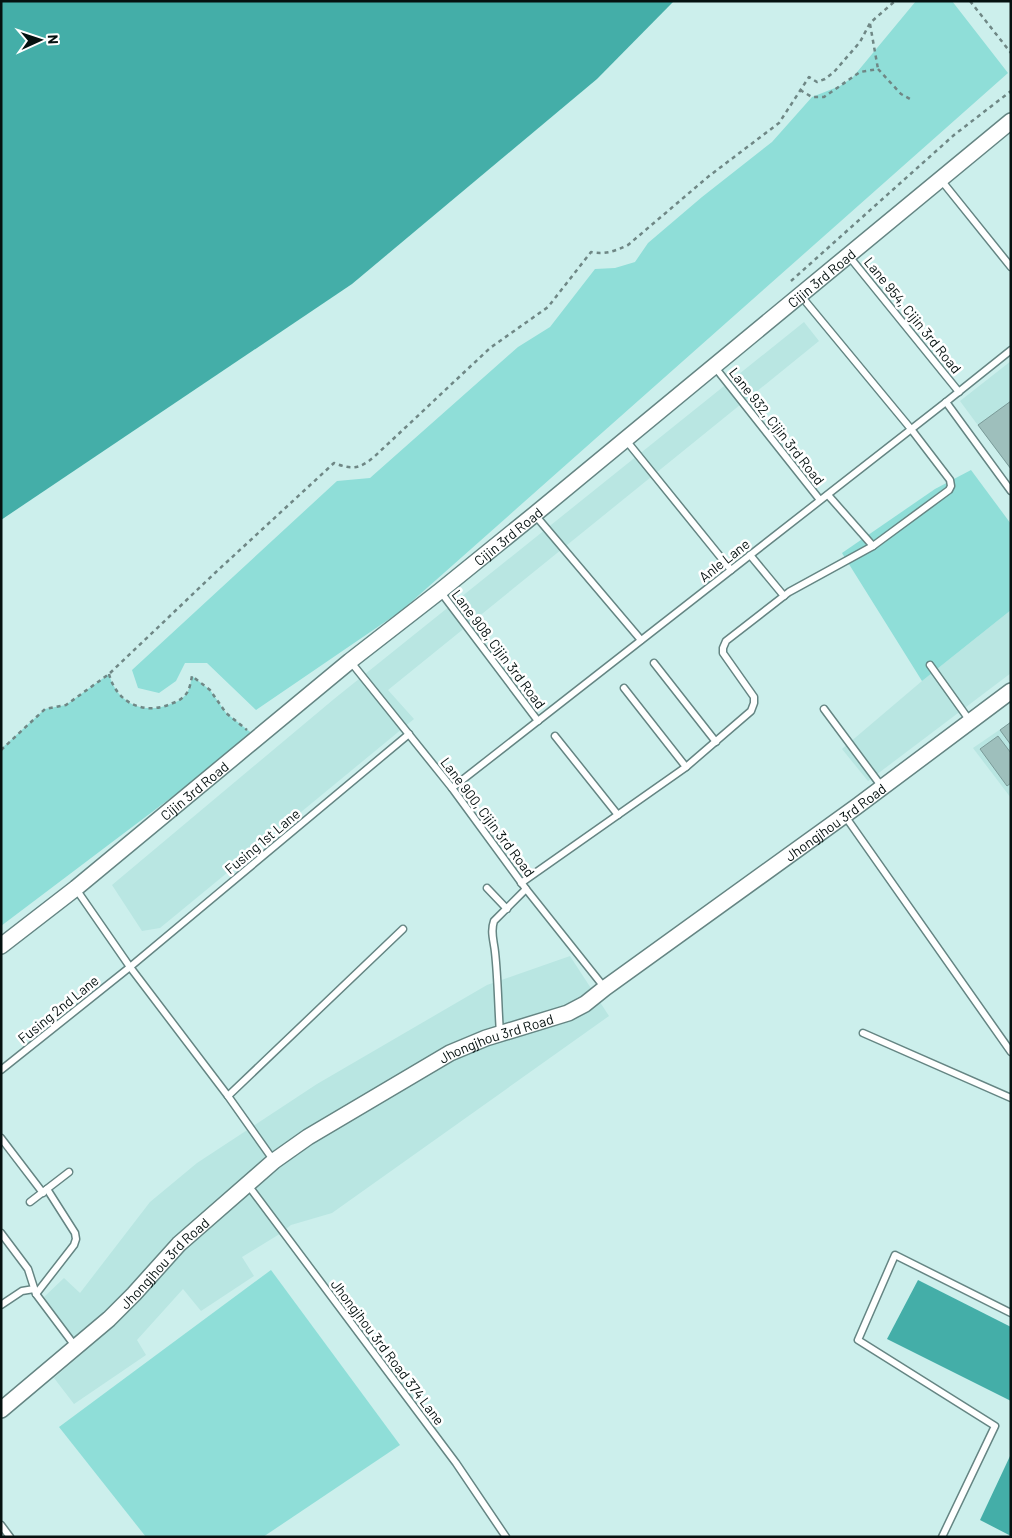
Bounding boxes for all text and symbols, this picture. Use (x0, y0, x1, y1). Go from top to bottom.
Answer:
north arrow (15, 15, 65, 65)
text: N (45, 34, 62, 44)
street label: Cijin 3rd Road (784, 245, 859, 311)
street label: Lane 954, Cijin 3rd Road (861, 253, 965, 377)
street label: Lane 932, Cijin 3rd Road (726, 364, 828, 488)
street label: Cijin 3rd Road (470, 503, 546, 569)
street label: Anle Lane (695, 535, 753, 585)
street label: Lane 908, Cijin 3rd Road (449, 586, 549, 712)
street label: Lane 900, Cijin 3rd Road (437, 754, 539, 880)
street label: Cijin 3rd Road (157, 757, 231, 823)
street label: Jhongjhou 3rd Road (781, 779, 889, 864)
street label: Fusing 1st Lane (221, 805, 303, 877)
street label: Fusing 2nd Lane (14, 971, 102, 1047)
street label: Jhongjhou 3rd Road (435, 1010, 555, 1066)
street label: Jhongjhou 3rd Road (116, 1214, 212, 1312)
street label: Jhongjhou 3rd Road 374 Lane (328, 1276, 448, 1428)

